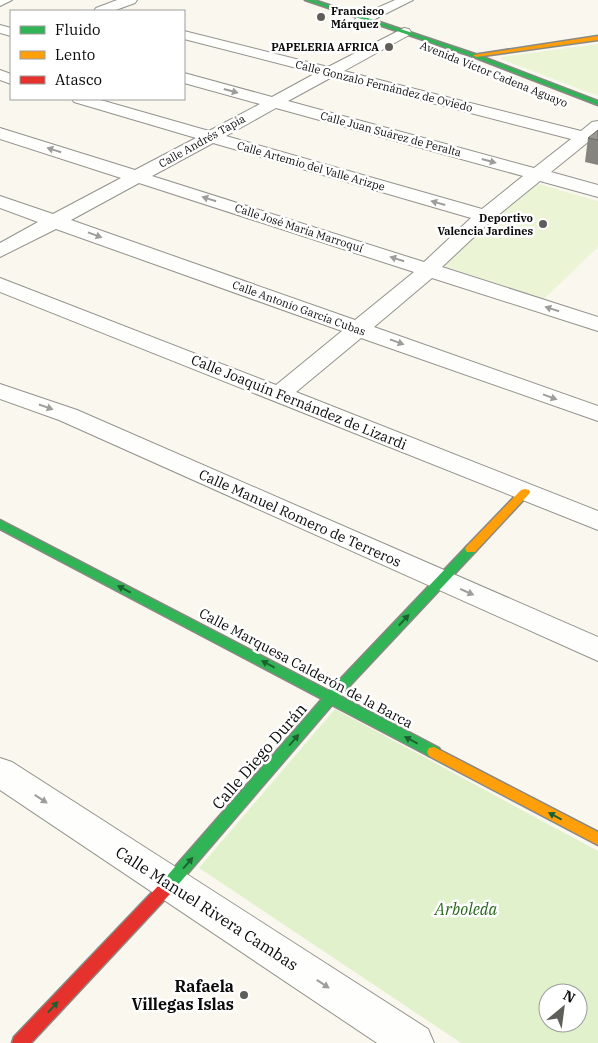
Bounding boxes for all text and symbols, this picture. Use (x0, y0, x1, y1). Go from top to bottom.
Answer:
place label: Francisco Márquez (331, 4, 384, 31)
legend (10, 10, 185, 100)
marker: Francisco Márquez (315, 11, 327, 23)
text: Fluido (55, 20, 100, 39)
street label: Avenida Víctor Cadena Aguayo (418, 38, 570, 110)
place label: PAPELERIA AFRICA (271, 40, 379, 54)
marker: PAPELERIA AFRICA (383, 41, 395, 53)
text: Lento (55, 45, 95, 64)
street label: Calle Gonzalo Fernández de Oviedo (294, 57, 474, 115)
text: Atasco (55, 70, 102, 89)
one-way arrow (223, 87, 238, 95)
street label: Calle Juan Suárez de Peralta (319, 108, 463, 160)
street label: Calle Andrés Tapia (156, 111, 248, 171)
street label: Calle Artemio del Valle Arizpe (235, 138, 387, 194)
one-way arrow (46, 145, 61, 153)
one-way arrow (481, 157, 497, 165)
one-way arrow (201, 195, 216, 203)
one-way arrow (431, 198, 446, 206)
street label: Calle José María Marroquí (233, 201, 365, 256)
place label: Deportivo Valencia Jardines (437, 211, 533, 238)
marker: Deportivo Valencia Jardines (537, 218, 549, 230)
one-way arrow (88, 232, 103, 239)
one-way arrow (389, 254, 404, 262)
street label: Calle Antonio García Cubas (231, 277, 367, 339)
one-way arrow (544, 305, 559, 312)
one-way arrow (390, 338, 405, 346)
street label: Calle Joaquín Fernández de Lizardi (189, 350, 409, 454)
one-way arrow (543, 393, 558, 401)
one-way arrow (39, 403, 54, 411)
street label: Calle Manuel Romero de Terreros (196, 465, 404, 571)
one-way arrow (117, 585, 131, 593)
one-way arrow (460, 588, 474, 596)
street label: Calle Marquesa Calderón de la Barca (196, 604, 416, 732)
one-way arrow (398, 614, 410, 626)
one-way arrow (260, 660, 275, 668)
street label: Calle Diego Durán (207, 699, 311, 813)
one-way arrow (289, 734, 300, 747)
one-way arrow (404, 736, 419, 744)
one-way arrow (34, 794, 47, 804)
one-way arrow (548, 812, 562, 820)
street label: Calle Manuel Rivera Cambas (112, 841, 302, 975)
one-way arrow (182, 857, 193, 869)
park label: Arboleda (434, 899, 497, 919)
place label: Rafaela Villegas Islas (131, 976, 234, 1014)
one-way arrow (316, 979, 330, 989)
north arrow (538, 983, 588, 1033)
text: N (560, 986, 579, 1007)
marker: Rafaela Villegas Islas (238, 989, 250, 1001)
one-way arrow (47, 1002, 59, 1014)

